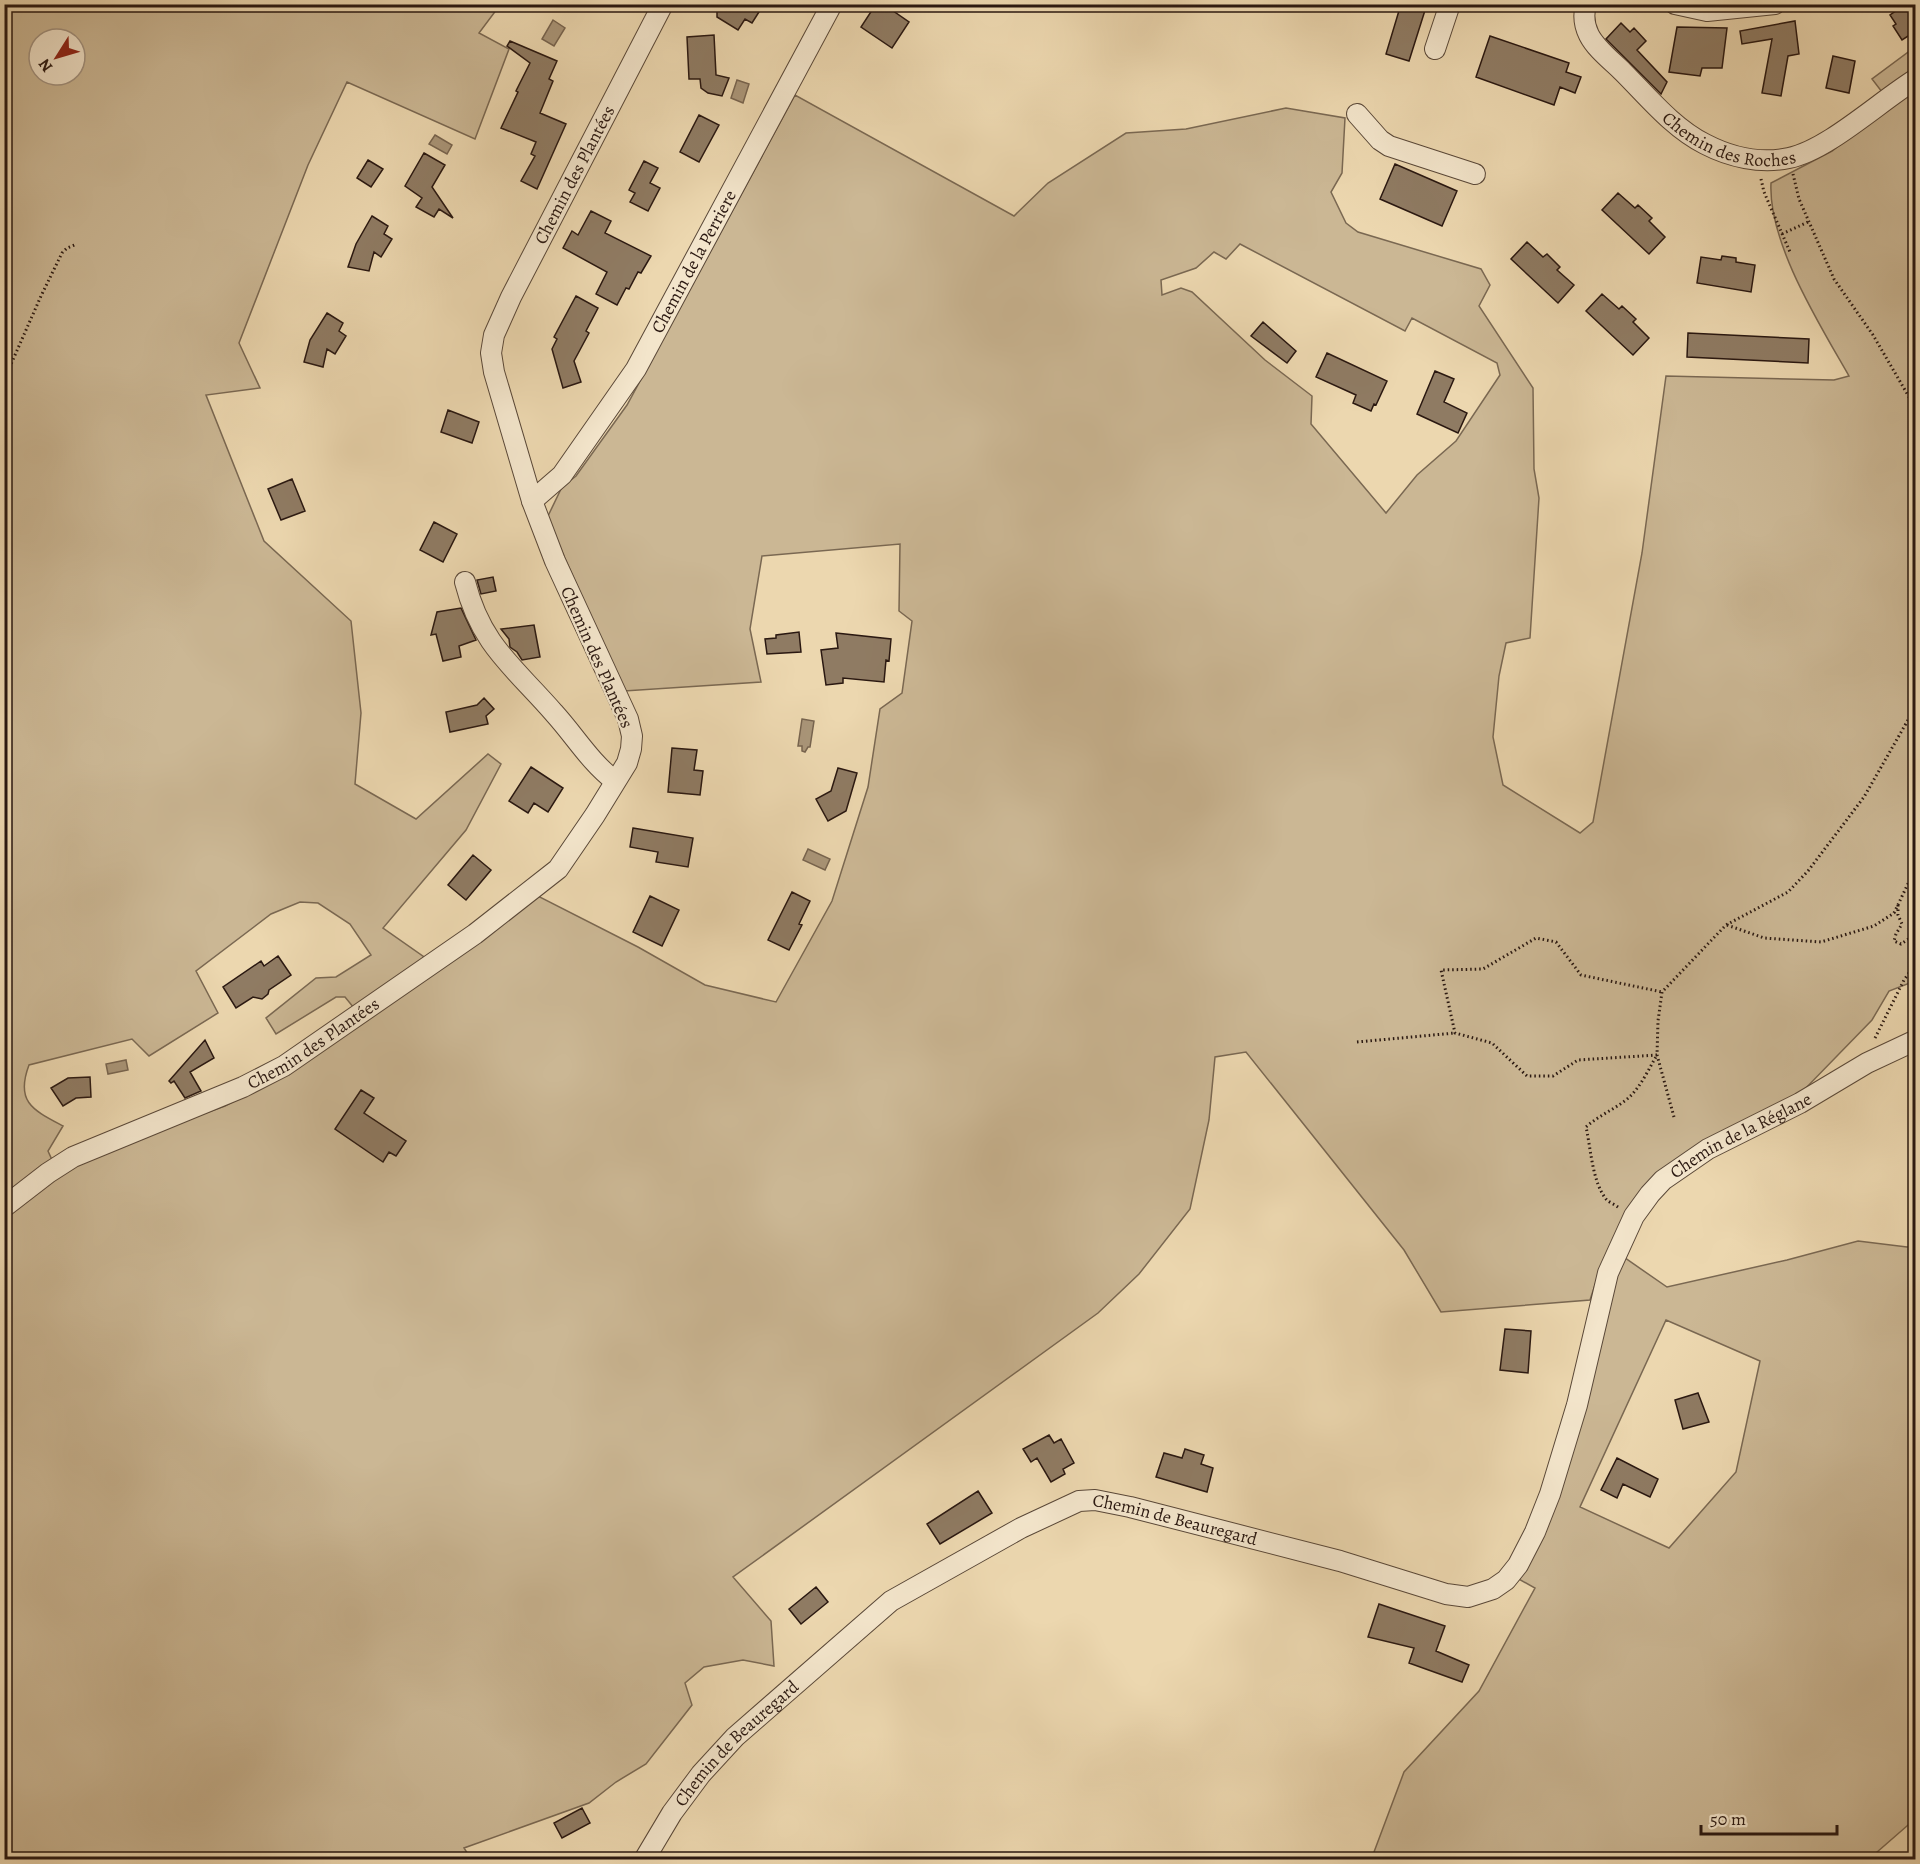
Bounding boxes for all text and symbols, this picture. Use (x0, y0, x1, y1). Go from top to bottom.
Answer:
north arrow (27, 27, 87, 87)
text: N (33, 54, 58, 77)
street label: Chemin des Plantées (529, 101, 620, 248)
street label: Chemin des Roches (1657, 106, 1799, 172)
street label: Chemin de la Perriere (646, 186, 742, 337)
street label: Chemin des Plantées (555, 582, 639, 732)
street label: Chemin des Plantées (243, 992, 384, 1095)
street label: Chemin de la Réglane (1665, 1087, 1816, 1184)
street label: Chemin de Beauregard (1091, 1488, 1260, 1551)
street label: Chemin de Beauregard (669, 1675, 804, 1811)
scale bar (1701, 1798, 1838, 1836)
text: 50 m (1710, 1807, 1746, 1831)

